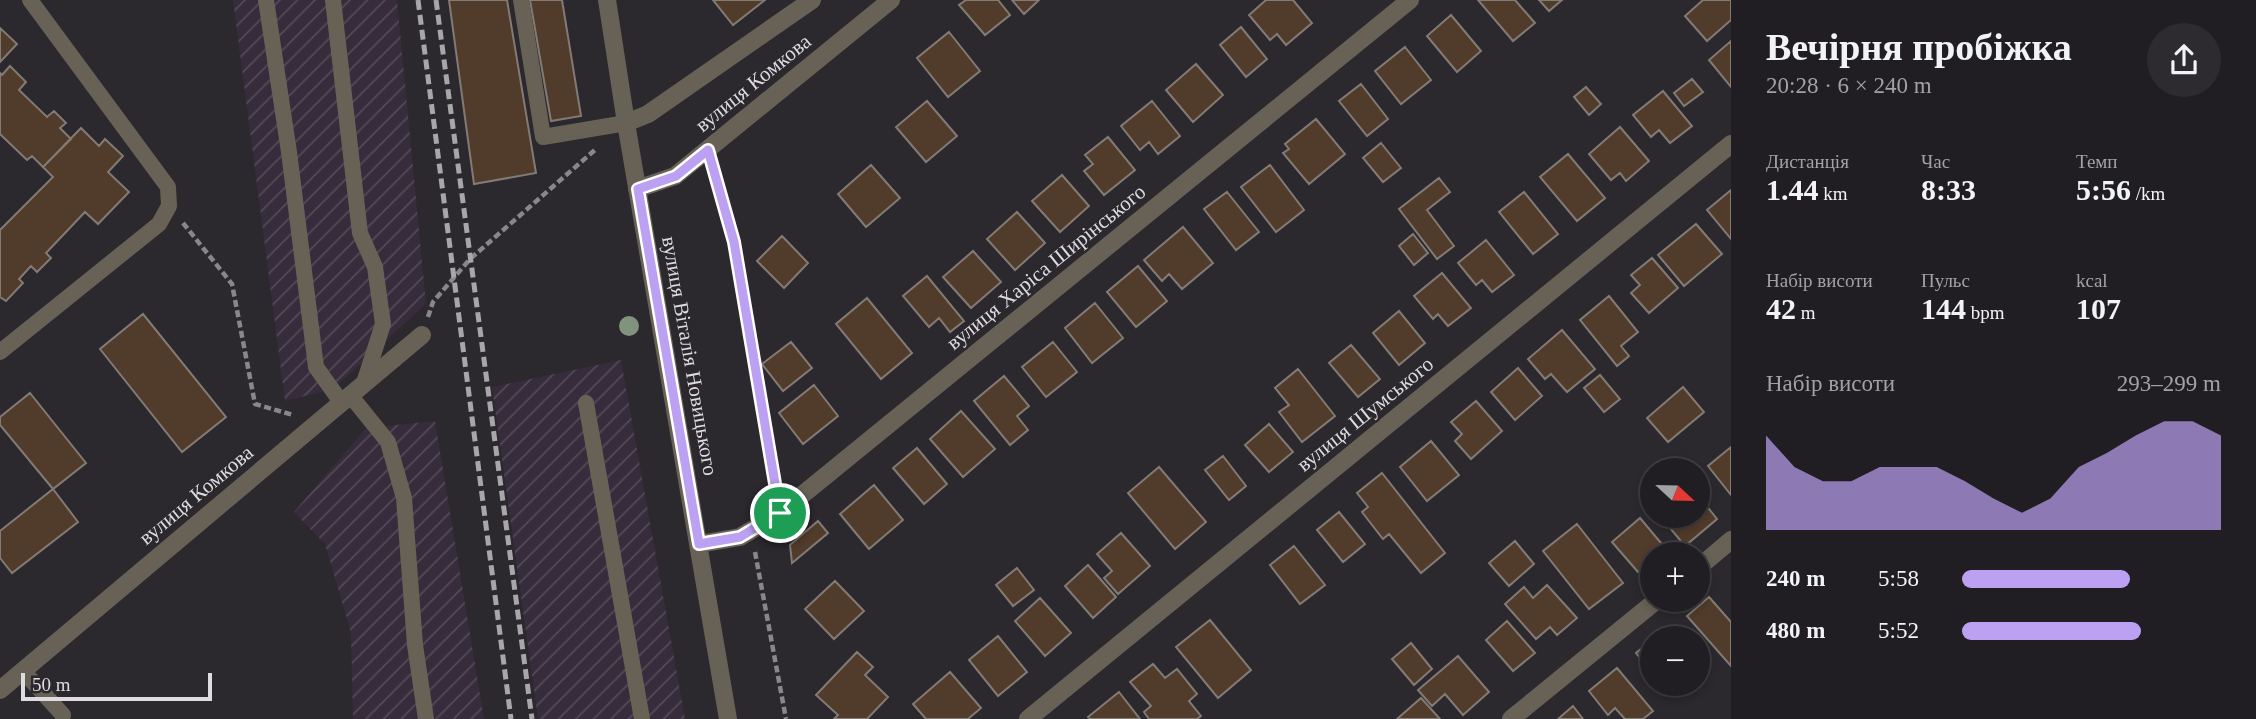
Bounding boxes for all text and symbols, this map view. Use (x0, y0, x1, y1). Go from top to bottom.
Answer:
button: share (2147, 23, 2221, 97)
text: Вечірня пробіжка (1766, 26, 2072, 68)
street label: вулиця Комкова (690, 29, 816, 137)
text: 20:28 · 6 × 240 m (1766, 73, 1932, 98)
text: Дистанція (1766, 151, 1849, 172)
text: Час (1921, 151, 1950, 172)
text: Темп (2076, 151, 2118, 172)
text: 1.44 (1766, 173, 1819, 206)
text: 8:33 (1921, 173, 1976, 206)
text: 5:56 (2076, 173, 2131, 206)
street label: вулиця Харіса Ширінського (942, 179, 1150, 355)
text: km (1819, 183, 1848, 204)
text: /km (2131, 183, 2165, 204)
street label: вулиця Віталія Новицького (657, 235, 723, 477)
text: Набір висоти (1766, 270, 1873, 291)
text: Пульс (1921, 270, 1970, 291)
text: kcal (2076, 270, 2108, 291)
text: 42 (1766, 292, 1796, 325)
text: 144 (1921, 292, 1966, 325)
text: 107 (2076, 292, 2121, 325)
text: m (1796, 302, 1816, 323)
text: bpm (1966, 302, 2005, 323)
street label: вулиця Шумського (1292, 352, 1438, 476)
text: Набір висоти (1766, 371, 1895, 396)
text: 293–299 m (2117, 371, 2221, 396)
street label: вулиця Комкова (134, 440, 258, 550)
north arrow (1640, 458, 1710, 528)
map controls (1640, 458, 1710, 696)
pin (750, 483, 810, 543)
icon: arrive (761, 494, 799, 532)
button: + (1640, 542, 1710, 612)
text: 240 m (1766, 566, 1825, 591)
text: 5:58 (1878, 566, 1919, 591)
text: 480 m (1766, 618, 1825, 643)
text: 5:52 (1878, 618, 1919, 643)
button: − (1640, 626, 1710, 696)
scale bar (21, 670, 212, 702)
text: 50 m (32, 674, 71, 695)

